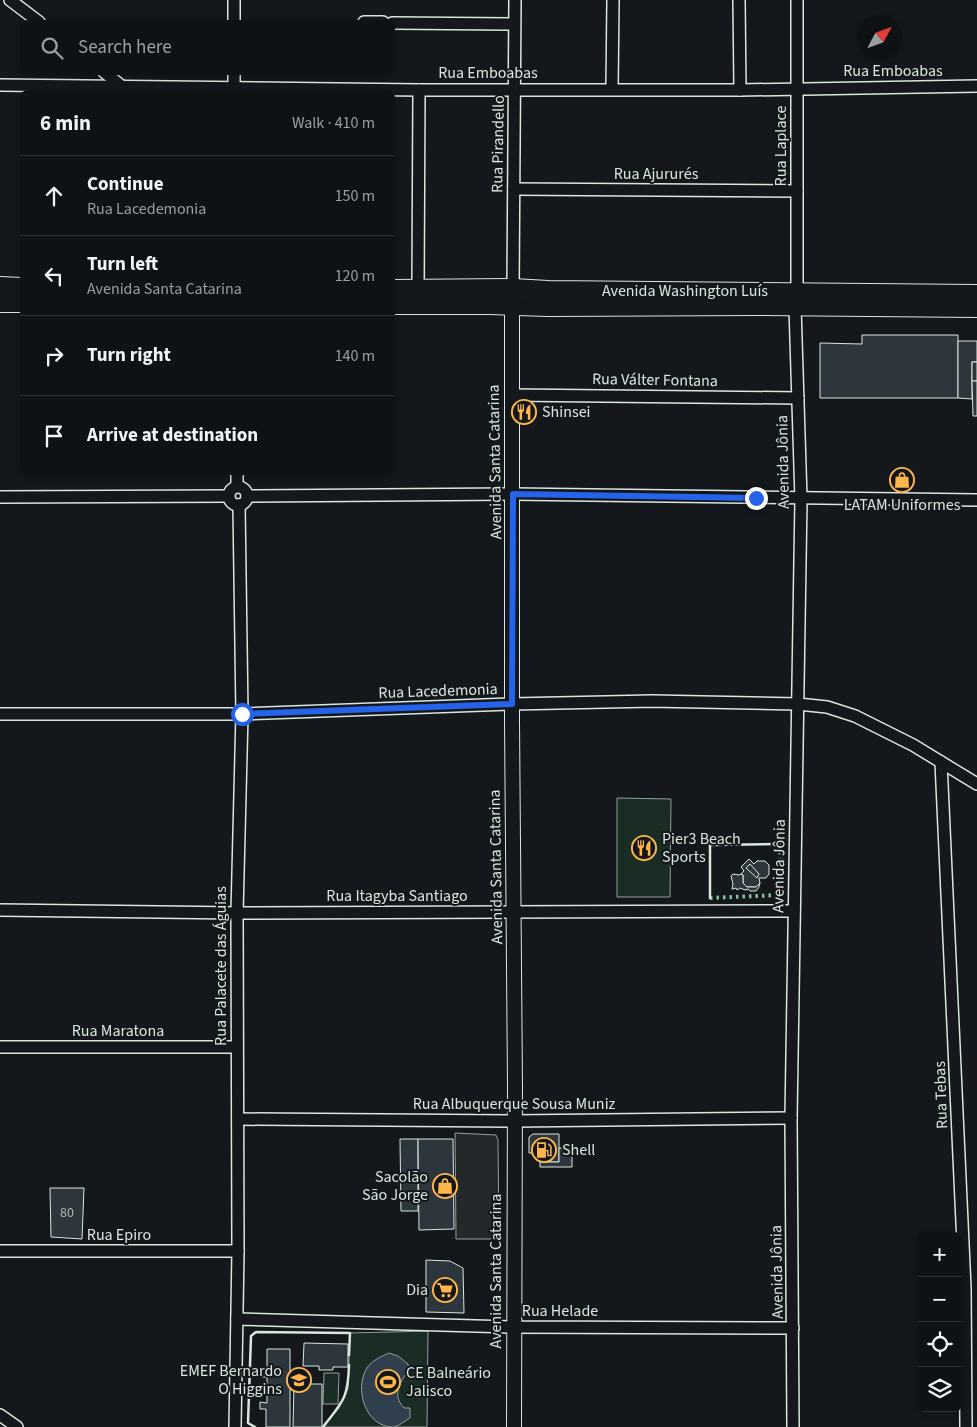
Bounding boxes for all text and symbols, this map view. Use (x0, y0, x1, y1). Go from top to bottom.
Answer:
north arrow (857, 15, 902, 60)
search box (20, 20, 395, 75)
icon: search (38, 34, 66, 62)
text: Search here (78, 34, 172, 61)
street label: Rua Emboabas (843, 60, 943, 82)
street label: Rua Emboabas (438, 62, 538, 84)
street label: Rua Pirandello (486, 95, 510, 193)
street label: Rua Laplace (770, 106, 792, 186)
text: 6 min (40, 108, 91, 138)
text: Walk · 410 m (292, 112, 375, 134)
street label: Rua Ajururés (614, 163, 699, 185)
text: Continue (87, 171, 164, 198)
icon: ahead (40, 182, 68, 210)
text: 150 m (335, 185, 375, 207)
text: Rua Lacedemonia (87, 198, 206, 220)
text: Turn left (87, 251, 158, 278)
icon: left (40, 262, 68, 290)
text: 120 m (335, 265, 375, 287)
text: Avenida Santa Catarina (87, 278, 242, 300)
street label: Avenida Washington Luís (602, 280, 768, 302)
icon: right (40, 342, 68, 370)
text: Turn right (87, 342, 171, 369)
text: 140 m (335, 345, 375, 367)
street label: Rua Válter Fontana (592, 368, 718, 392)
street label: Avenida Santa Catarina (483, 384, 507, 540)
restaurant icon: Shinsei (511, 399, 537, 425)
place label: Shinsei (542, 401, 591, 423)
street label: Avenida Jônia (771, 415, 795, 509)
icon: arrive (40, 422, 68, 450)
text: Arrive at destination (87, 422, 258, 449)
shop icon: LATAM Uniformes (889, 467, 915, 493)
route end (745, 487, 768, 510)
place label: LATAM Uniformes (844, 494, 961, 516)
street label: Rua Lacedemonia (378, 678, 498, 704)
route start (231, 703, 254, 726)
street label: Avenida Santa Catarina (484, 789, 508, 945)
street label: Avenida Jônia (767, 819, 791, 913)
place label: Pier3 Beach Sports (662, 828, 741, 868)
restaurant icon: Pier3 Beach Sports (631, 835, 657, 861)
street label: Rua Itagyba Santiago (326, 885, 468, 907)
street label: Rua Palacete das Águias (210, 886, 232, 1046)
street label: Rua Maratona (72, 1020, 164, 1042)
street label: Rua Tebas (929, 1060, 953, 1129)
street label: Rua Albuquerque Sousa Muniz (413, 1093, 616, 1115)
fuel station icon: Shell (531, 1137, 557, 1163)
place label: Shell (562, 1139, 595, 1161)
place label: Sacolão São Jorge (362, 1166, 428, 1206)
shop icon: Sacolão São Jorge (432, 1173, 458, 1199)
street label: Avenida Santa Catarina (485, 1194, 507, 1348)
house number: 80 (60, 1203, 74, 1223)
street label: Rua Epiro (87, 1224, 151, 1246)
street label: Avenida Jônia (765, 1225, 789, 1319)
map controls (917, 1232, 962, 1412)
button: + (917, 1232, 962, 1277)
supermarket icon: Dia (432, 1277, 458, 1303)
button: − (917, 1277, 962, 1322)
place label: Dia (406, 1279, 428, 1301)
street label: Rua Helade (522, 1300, 598, 1322)
button: locate (917, 1322, 962, 1367)
place label: EMEF Bernardo O Higgins (180, 1360, 282, 1400)
place label: CE Balneário Jalisco (406, 1362, 491, 1402)
school or university icon: EMEF Bernardo O Higgins (286, 1367, 312, 1393)
button: layers (917, 1367, 962, 1412)
sports icon: CE Balneário Jalisco (375, 1369, 401, 1395)

